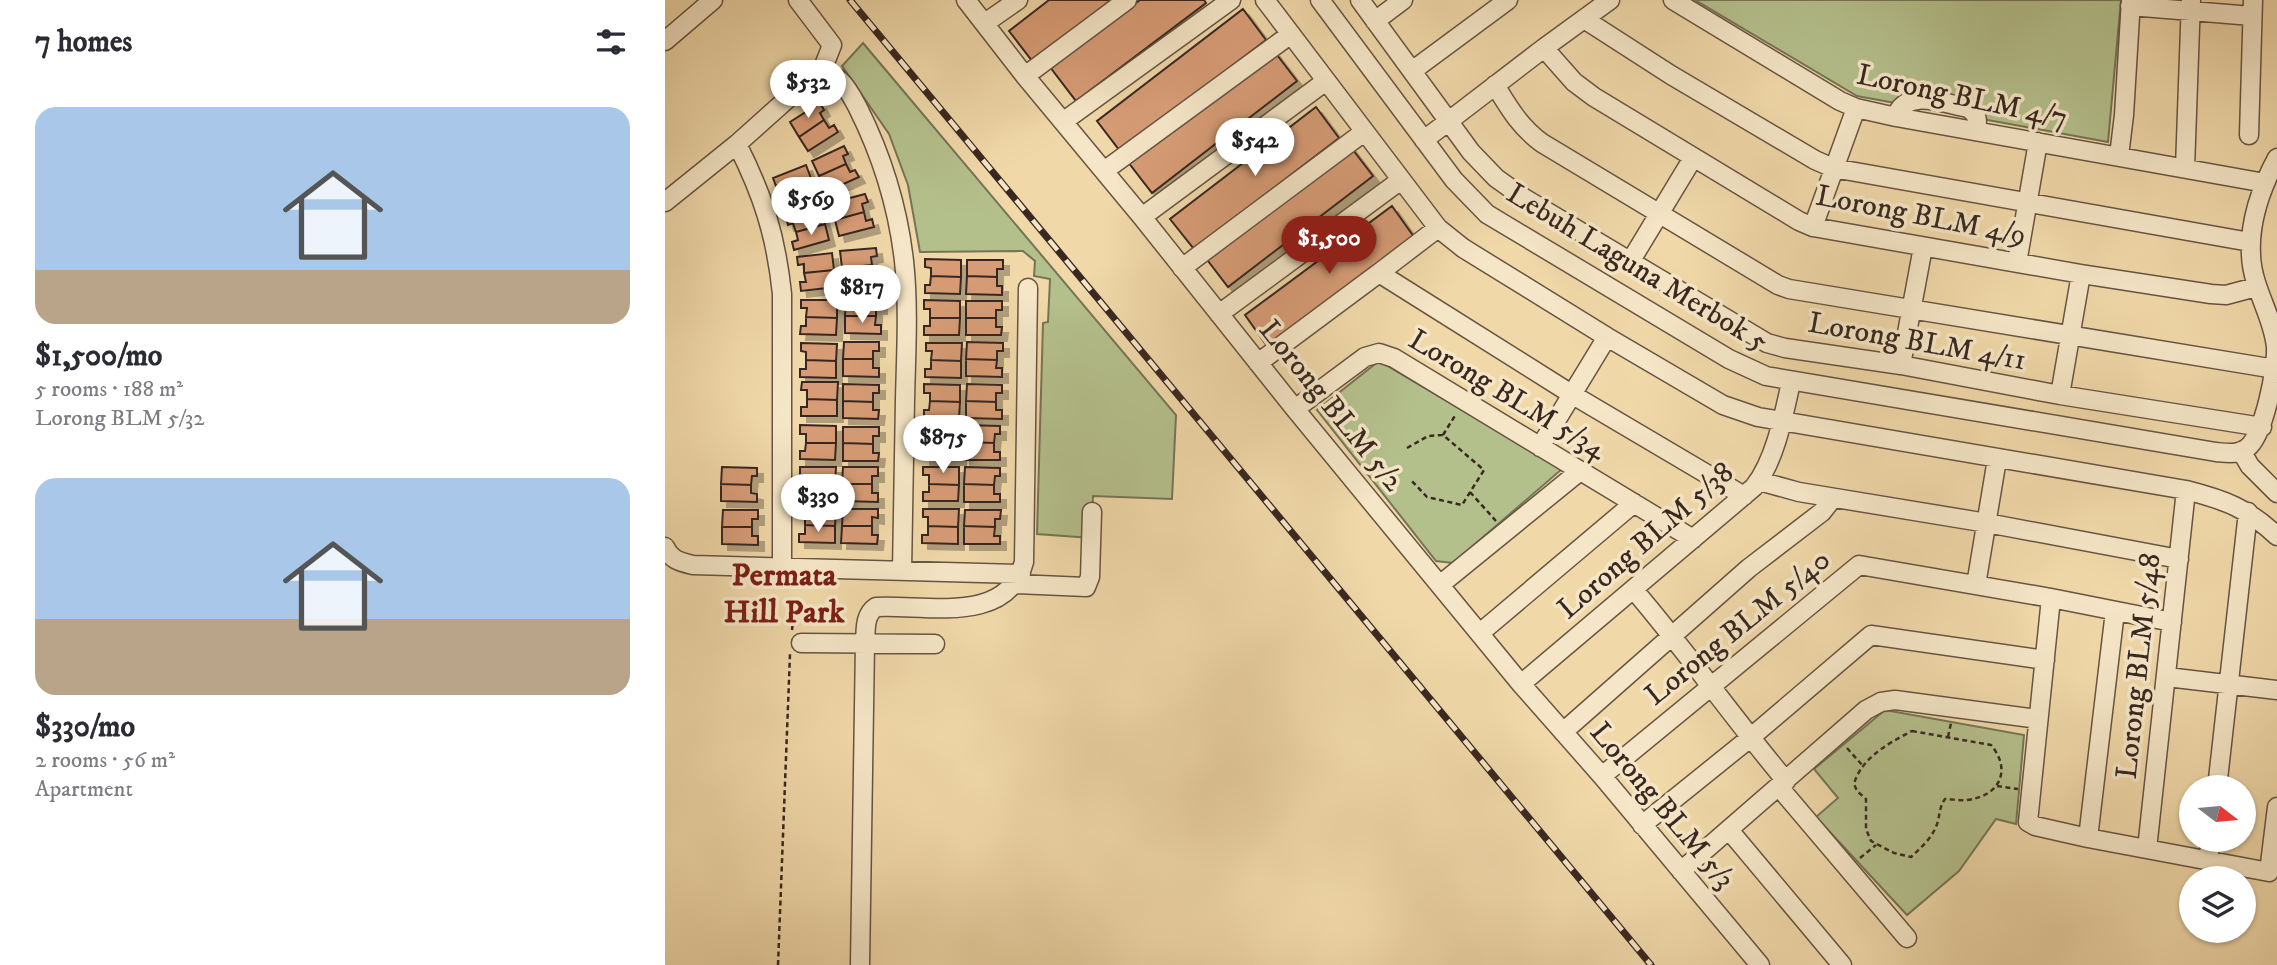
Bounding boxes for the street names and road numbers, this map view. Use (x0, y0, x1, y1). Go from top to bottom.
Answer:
street label: Lorong BLM 4/7 (1853, 57, 2071, 137)
street label: Lebuh Laguna Merbok 5 (1500, 175, 1774, 361)
street label: Lorong BLM 4/9 (1813, 177, 2029, 255)
street label: Lorong BLM 4/11 (1805, 305, 2029, 379)
street label: Lorong BLM 5/2 (1251, 313, 1412, 499)
street label: Lorong BLM 5/34 (1402, 322, 1613, 469)
street label: Lorong BLM 5/38 (1550, 454, 1742, 628)
street label: Lorong BLM 5/40 (1638, 542, 1838, 714)
street label: Lorong BLM 5/48 (2109, 551, 2169, 781)
street label: Lorong BLM 5/3 (1581, 715, 1743, 897)

